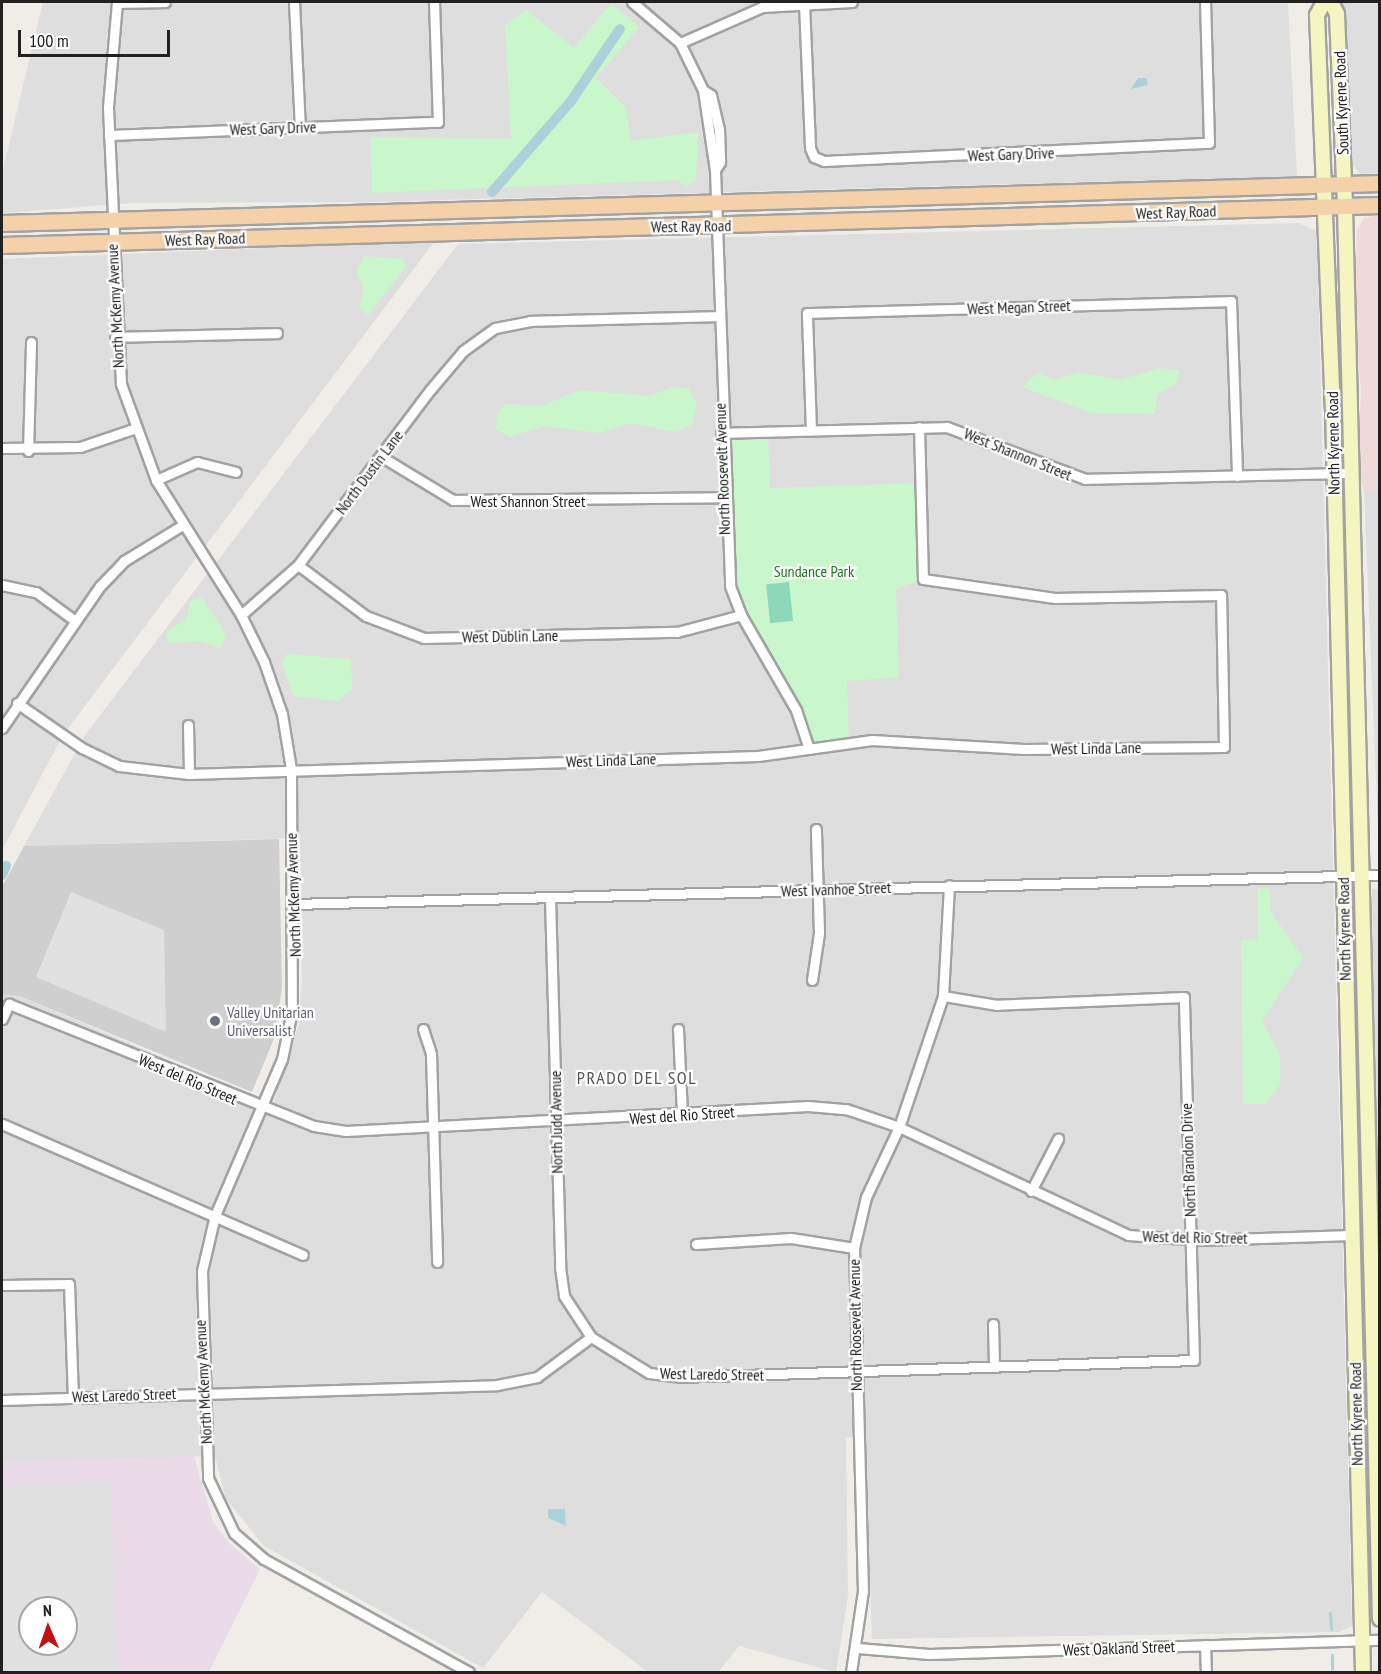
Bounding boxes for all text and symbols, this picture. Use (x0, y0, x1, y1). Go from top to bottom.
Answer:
scale bar (21, 18, 172, 56)
text: 100 m (29, 29, 69, 52)
street label: South Kyrene Road (1330, 51, 1352, 155)
street label: West Gary Drive (229, 117, 317, 139)
street label: West Gary Drive (967, 143, 1055, 165)
street label: West Ray Road (1135, 201, 1217, 223)
street label: West Ray Road (650, 216, 732, 236)
street label: West Ray Road (164, 228, 246, 250)
street label: North McKemy Avenue (102, 243, 128, 369)
street label: West Megan Street (967, 296, 1071, 318)
street label: North Kyrene Road (1322, 391, 1344, 495)
street label: North Roosevelt Avenue (710, 402, 734, 536)
street label: West Shannon Street (961, 424, 1075, 484)
street label: North Dustin Lane (331, 426, 407, 518)
street label: West Shannon Street (471, 491, 585, 511)
park label: Sundance Park (774, 561, 854, 581)
street label: West Dublin Lane (462, 626, 558, 646)
street label: West Linda Lane (1051, 738, 1141, 758)
street label: West Linda Lane (566, 749, 656, 771)
street label: North McKemy Avenue (281, 832, 305, 958)
street label: West Ivanhoe Street (780, 877, 892, 901)
street label: North Kyrene Road (1333, 877, 1355, 981)
place label: Valley Unitarian Universalist (227, 1002, 314, 1040)
marker: Valley Unitarian Universalist (208, 1014, 222, 1028)
street label: West del Rio Street (136, 1050, 240, 1108)
district label: PRADO DEL SOL (576, 1067, 698, 1089)
street label: North Judd Avenue (545, 1070, 567, 1174)
street label: West del Rio Street (629, 1102, 735, 1128)
street label: North Brandon Drive (1176, 1103, 1200, 1217)
street label: West del Rio Street (1142, 1226, 1248, 1248)
street label: North Roosevelt Avenue (844, 1259, 866, 1391)
street label: North McKemy Avenue (190, 1319, 216, 1445)
street label: North Kyrene Road (1345, 1362, 1367, 1466)
street label: West Laredo Street (660, 1363, 764, 1385)
street label: West Laredo Street (72, 1384, 176, 1406)
north arrow (18, 1596, 78, 1656)
text: N (43, 1600, 52, 1620)
street label: West Oakland Street (1063, 1636, 1175, 1660)

